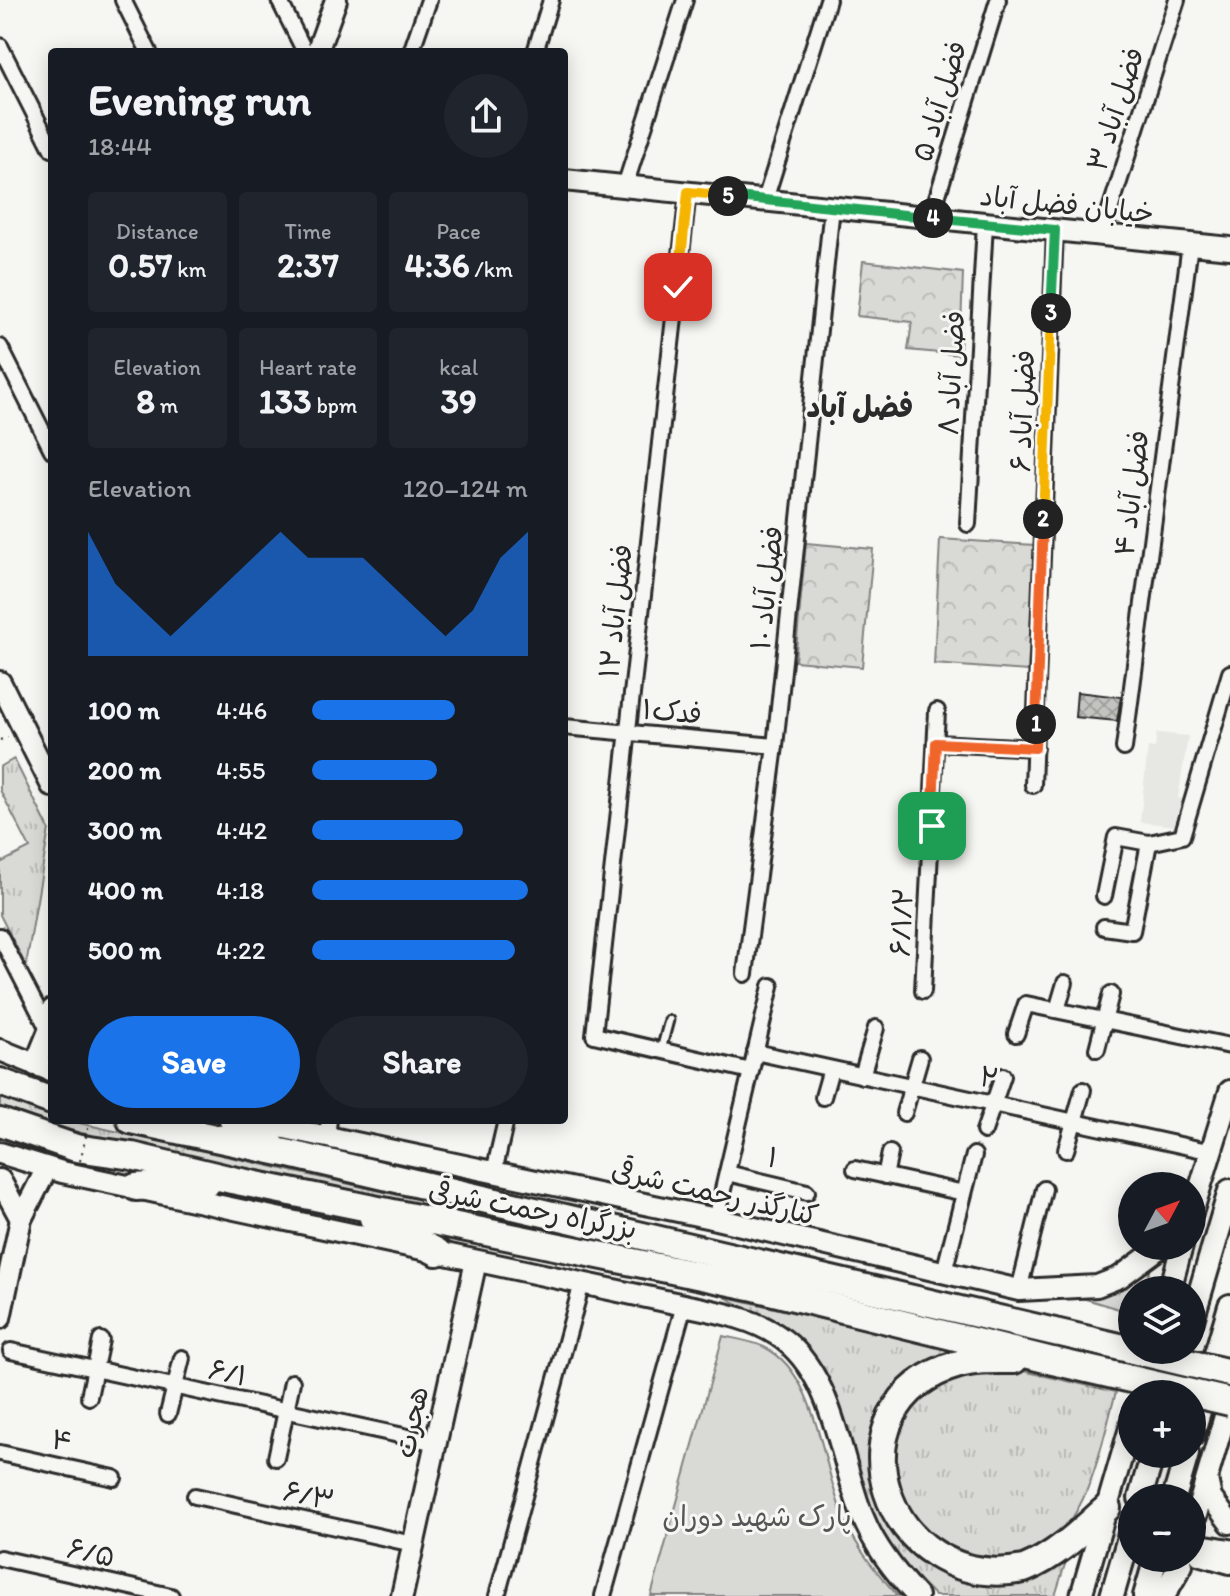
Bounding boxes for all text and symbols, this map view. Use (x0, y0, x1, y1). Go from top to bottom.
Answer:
street label: فضل آباد ۵ (905, 36, 974, 166)
street label: فضل آباد ۳ (1079, 43, 1152, 176)
text: Evening run (88, 73, 311, 126)
button: share (444, 74, 528, 158)
text: 18:44 (88, 130, 152, 162)
pin: 5 (708, 176, 748, 216)
street label: خیابان فضل آباد (978, 178, 1156, 231)
text: 5 (722, 182, 734, 209)
pin: 4 (913, 198, 953, 238)
text: 4 (926, 204, 940, 231)
text: Distance (116, 218, 199, 245)
text: Time (285, 218, 331, 245)
text: Pace (437, 218, 481, 245)
text: 0.57 (108, 245, 172, 286)
text: 2:37 (277, 245, 339, 286)
text: 4:36 (404, 245, 470, 286)
pin (644, 253, 712, 321)
text: km (172, 256, 206, 283)
text: /km (470, 256, 513, 283)
icon: check (656, 265, 700, 309)
pin: 3 (1031, 293, 1071, 333)
text: 3 (1045, 299, 1057, 326)
street label: فضل آباد ۸ (931, 310, 972, 436)
street label: فضل آباد ۶ (1003, 349, 1042, 473)
text: Elevation (114, 354, 201, 381)
text: Heart rate (259, 354, 357, 381)
text: kcal (439, 354, 478, 381)
text: 8 (136, 381, 155, 422)
text: 133 (259, 381, 312, 422)
text: 39 (441, 381, 477, 422)
district label: فضل آباد (807, 388, 913, 425)
text: m (155, 392, 178, 419)
text: bpm (312, 392, 357, 419)
street label: فضل آباد ۴ (1106, 428, 1157, 558)
text: Elevation (88, 472, 191, 504)
text: 120–124 m (403, 472, 528, 504)
pin: 2 (1023, 499, 1063, 539)
text: 2 (1037, 505, 1049, 532)
street label: فضل آباد ۱۰ (743, 524, 790, 652)
street label: فضل آباد ۱۲ (591, 542, 640, 680)
street label: فدک۱ (641, 691, 703, 731)
text: 100 m (88, 694, 160, 726)
text: 4:46 (216, 694, 267, 726)
pin: 1 (1016, 704, 1056, 744)
text: 1 (1031, 710, 1041, 737)
text: 200 m (88, 754, 161, 786)
text: 4:55 (216, 754, 265, 786)
pin (898, 792, 966, 860)
icon: arrive (910, 804, 954, 848)
text: 300 m (88, 814, 162, 846)
text: 4:42 (216, 814, 267, 846)
text: 400 m (88, 874, 163, 906)
text: 4:18 (216, 874, 264, 906)
street label: ۶/۱/۲ (882, 886, 920, 958)
text: 500 m (88, 934, 161, 966)
text: 4:22 (216, 934, 265, 966)
button: Save (88, 1016, 300, 1108)
button: Share (316, 1016, 528, 1108)
street label: ۲ (976, 1058, 1002, 1096)
street label: ۱ (764, 1139, 782, 1175)
street label: کنارگذر رحمت شرقی (608, 1152, 822, 1232)
street label: بزرگراه رحمت شرقی (426, 1172, 640, 1247)
north arrow (1118, 1172, 1206, 1260)
map controls (1118, 1172, 1206, 1572)
button: layers (1118, 1276, 1206, 1364)
street label: ۶/۱ (205, 1351, 251, 1393)
button: + (1118, 1380, 1206, 1468)
street label: هجرت (387, 1383, 435, 1461)
street label: ۴ (48, 1421, 76, 1459)
street label: ۶/۳ (280, 1473, 338, 1517)
button: − (1118, 1484, 1206, 1572)
park label: پارک شهید دوران (662, 1499, 852, 1535)
street label: ۶/۵ (64, 1530, 118, 1574)

